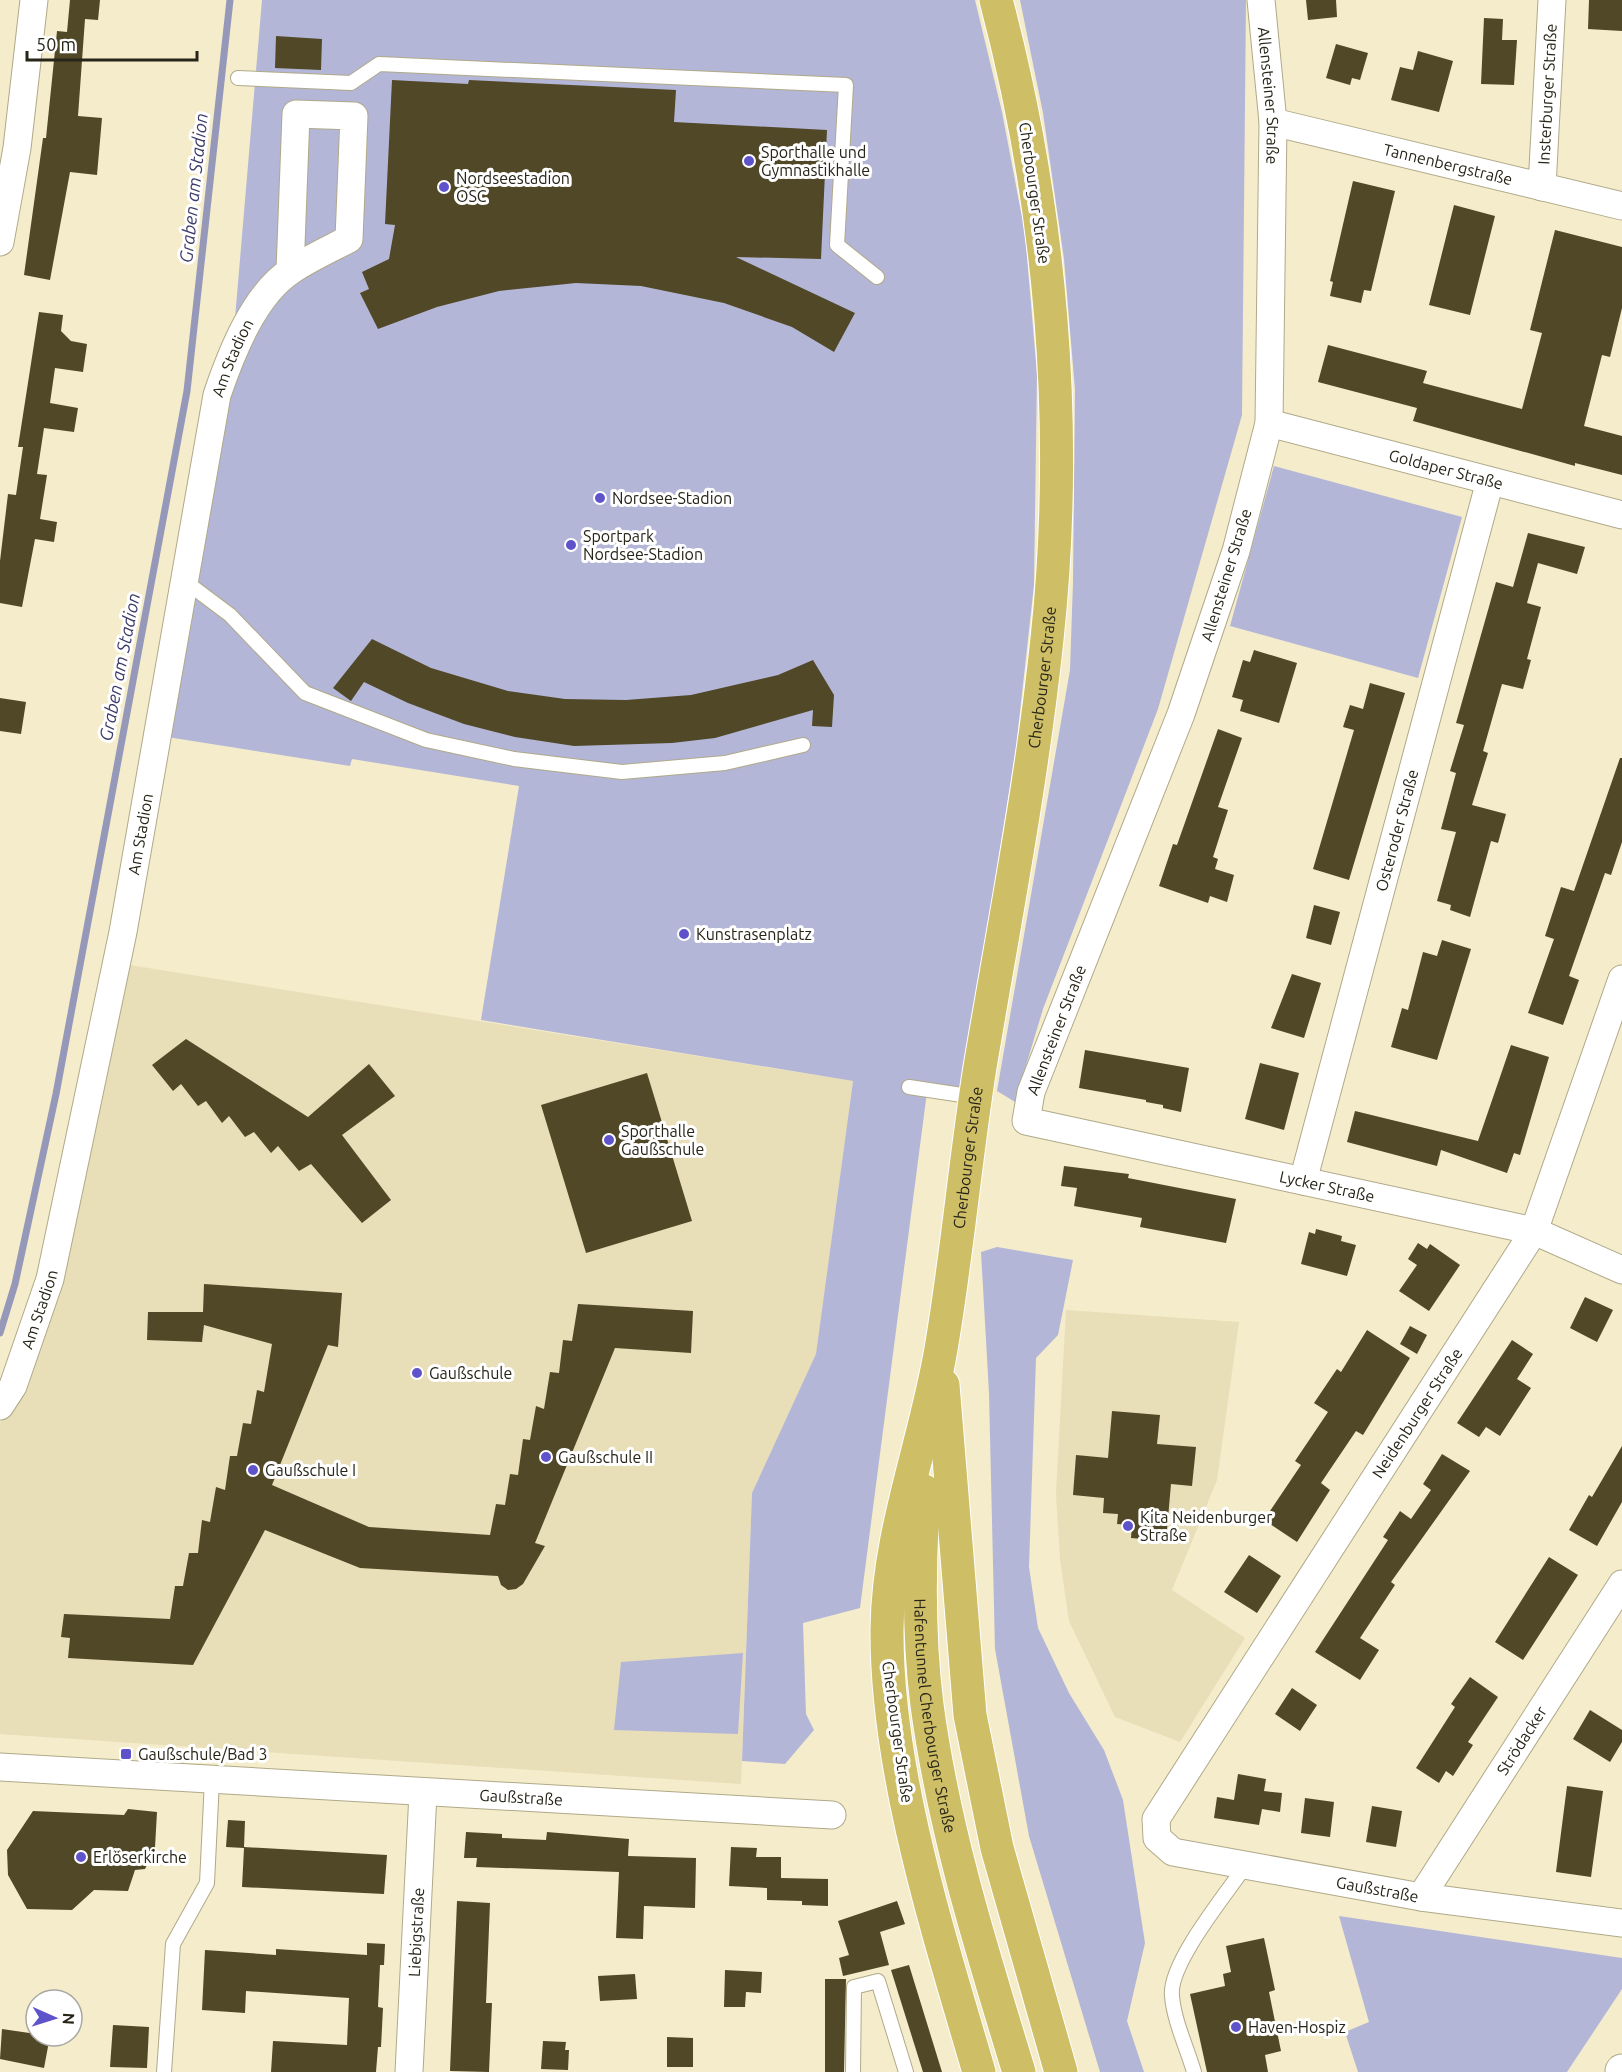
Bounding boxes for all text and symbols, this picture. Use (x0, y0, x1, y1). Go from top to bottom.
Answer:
street label: Insterburger Straße (1534, 23, 1560, 165)
scale bar (27, 24, 196, 62)
street label: Allensteiner Straße (1255, 26, 1282, 165)
text: 50 m (36, 34, 76, 54)
water label: Graben am Stadion (175, 112, 211, 264)
street label: Cherbourger Straße (1016, 121, 1054, 265)
street label: Tannenbergstraße (1382, 140, 1514, 188)
place label: Sporthalle und Gymnastikhalle (761, 143, 870, 179)
marker: Sporthalle und Gymnastikhalle (742, 154, 756, 168)
place label: Nordseestadion OSC (456, 169, 570, 205)
marker: Nordseestadion OSC (437, 180, 451, 194)
street label: Am Stadion (208, 316, 257, 399)
street label: Goldaper Straße (1387, 446, 1505, 493)
place label: Nordsee-Stadion (612, 489, 732, 507)
marker: Nordsee-Stadion (593, 491, 607, 505)
street label: Allensteiner Straße (1197, 506, 1255, 644)
place label: Sportpark Nordsee-Stadion (583, 527, 703, 563)
marker: Sportpark Nordsee-Stadion (564, 538, 578, 552)
water label: Graben am Stadion (95, 591, 143, 743)
street label: Cherbourger Straße (1024, 606, 1059, 750)
street label: Osteroder Straße (1372, 767, 1422, 893)
street label: Am Stadion (124, 792, 156, 876)
place label: Kunstrasenplatz (696, 925, 812, 943)
marker: Kunstrasenplatz (677, 927, 691, 941)
street label: Allensteiner Straße (1023, 962, 1089, 1098)
street label: Cherbourger Straße (949, 1085, 986, 1230)
place label: Sporthalle Gaußschule (621, 1122, 704, 1158)
marker: Sporthalle Gaußschule (602, 1133, 616, 1147)
street label: Lycker Straße (1278, 1167, 1376, 1205)
street label: Am Stadion (18, 1268, 61, 1351)
street label: Neidenburger Straße (1368, 1345, 1466, 1481)
place label: Gaußschule (429, 1364, 512, 1382)
marker: Gaußschule (410, 1366, 424, 1380)
place label: Gaußschule II (558, 1448, 653, 1466)
marker: Gaußschule II (539, 1450, 553, 1464)
place label: Gaußschule I (265, 1461, 356, 1479)
marker: Gaußschule I (246, 1463, 260, 1477)
place label: Kita Neidenburger Straße (1140, 1508, 1272, 1544)
marker: Kita Neidenburger Straße (1121, 1519, 1135, 1533)
street label: Hafentunnel Cherbourger Straße (911, 1598, 960, 1835)
street label: Cherbourger Straße (879, 1660, 917, 1804)
street label: Strödacker (1493, 1703, 1550, 1778)
place label: Gaußschule/Bad 3 (138, 1745, 268, 1763)
marker: Gaußschule/Bad 3 (119, 1747, 133, 1761)
street label: Gaußstraße (479, 1786, 563, 1808)
place label: Erlöserkirche (93, 1848, 187, 1866)
marker: Erlöserkirche (74, 1850, 88, 1864)
street label: Gaußstraße (1335, 1873, 1420, 1905)
street label: Liebigstraße (405, 1887, 427, 1977)
north arrow (24, 1988, 84, 2048)
text: N (60, 2012, 78, 2025)
place label: Haven-Hospiz (1248, 2018, 1346, 2036)
marker: Haven-Hospiz (1229, 2020, 1243, 2034)

